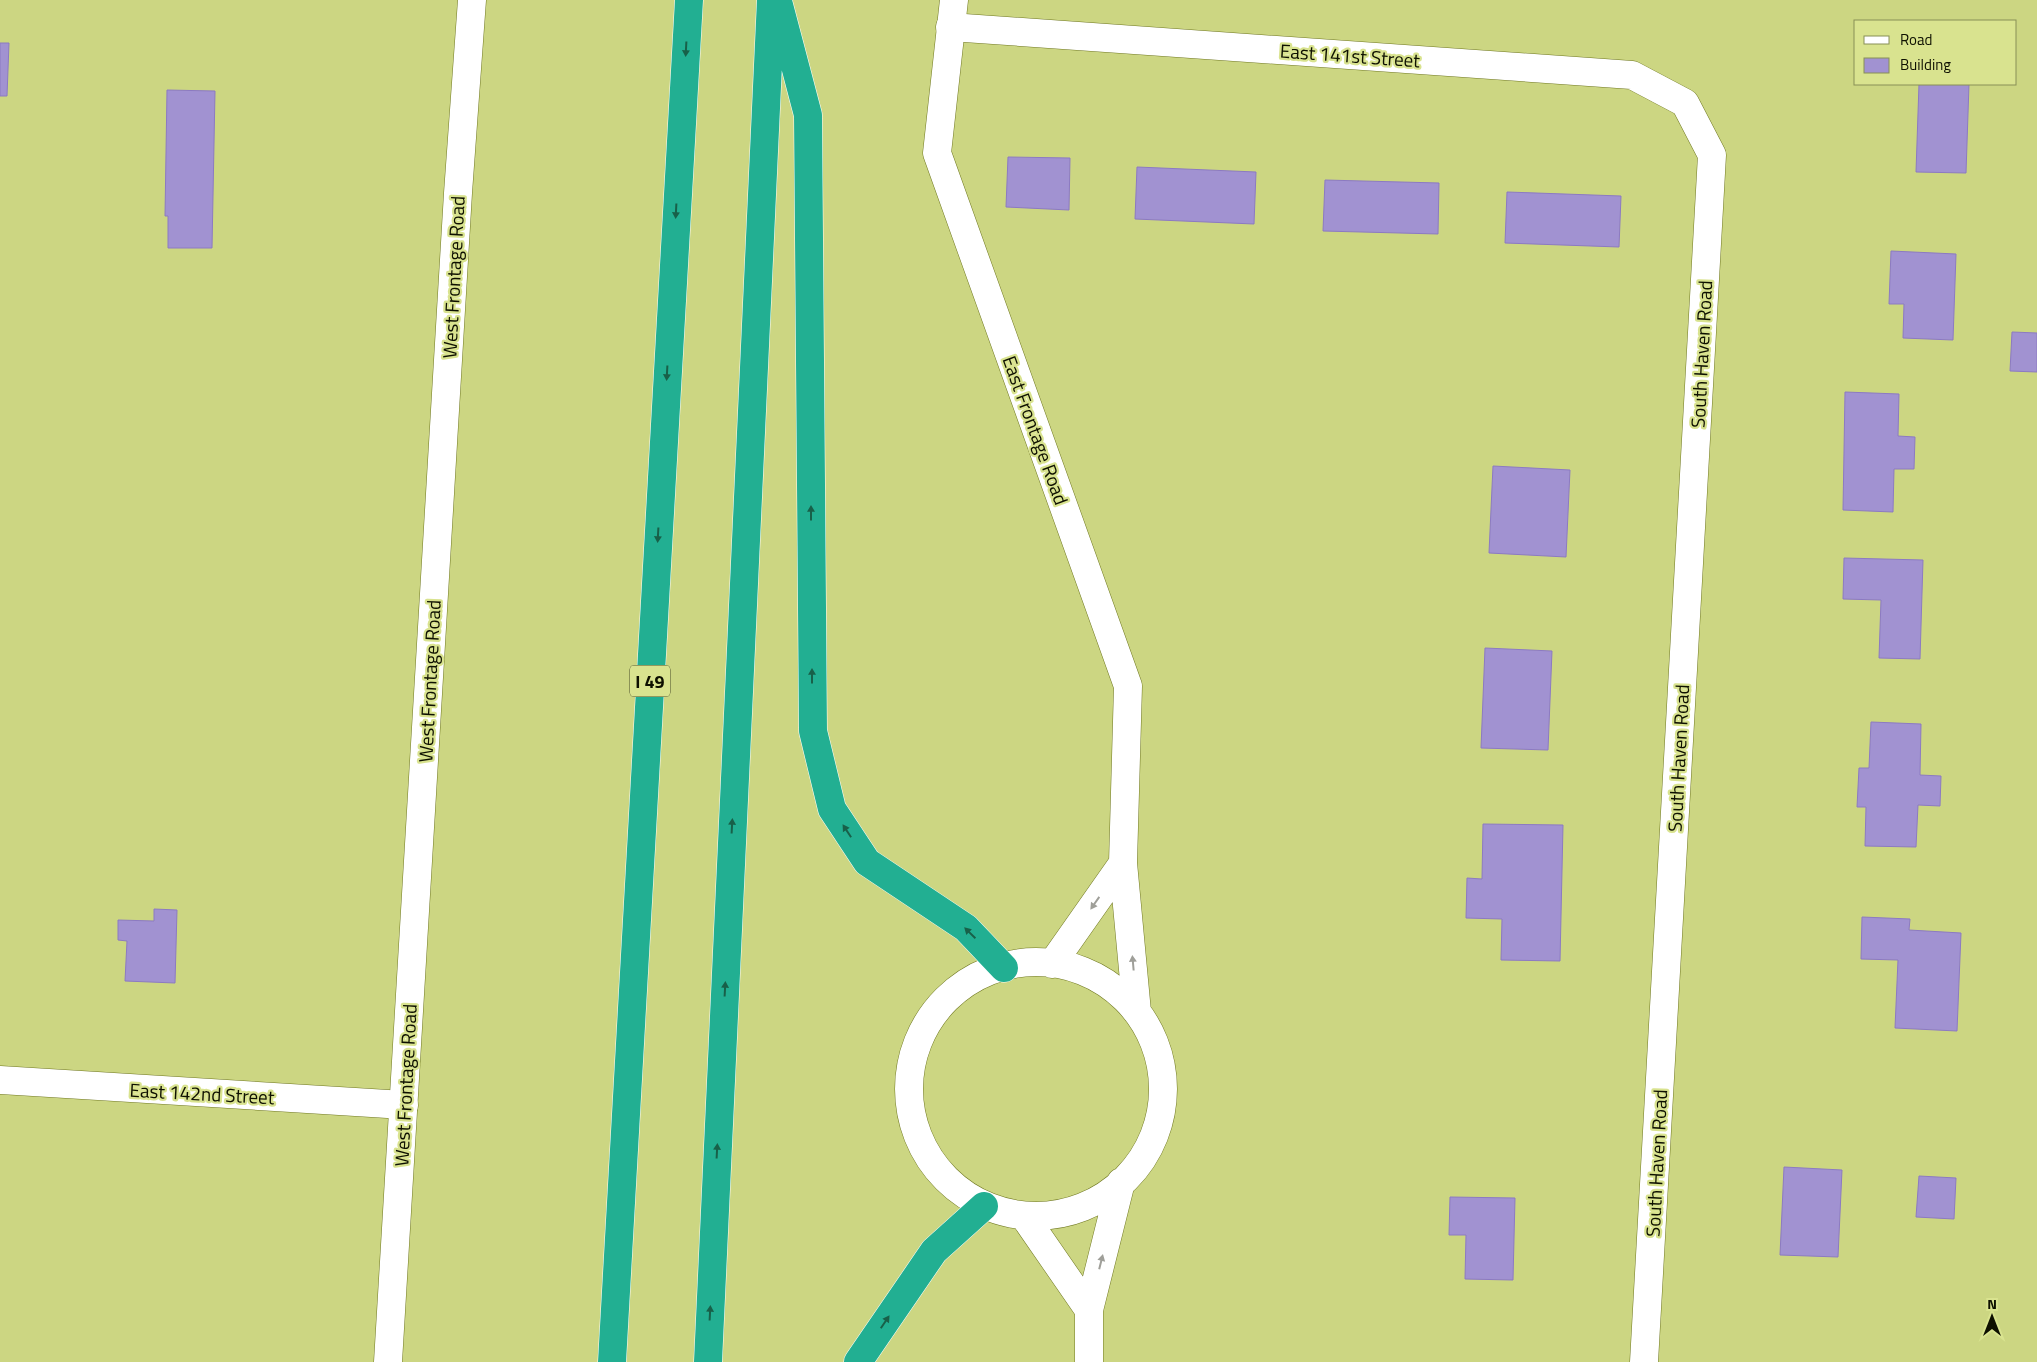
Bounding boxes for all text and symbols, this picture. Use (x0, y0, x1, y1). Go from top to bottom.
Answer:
legend (1854, 20, 2017, 85)
text: Road (1900, 28, 1932, 51)
street label: East 141st Street (1279, 36, 1421, 74)
one-way arrow (681, 41, 689, 57)
text: Building (1900, 53, 1951, 76)
street label: West Frontage Road (434, 195, 472, 359)
one-way arrow (672, 203, 680, 219)
street label: South Haven Road (1683, 279, 1719, 429)
street label: East Frontage Road (996, 351, 1076, 509)
one-way arrow (663, 365, 671, 381)
one-way arrow (807, 505, 815, 521)
one-way arrow (653, 528, 661, 544)
street label: West Frontage Road (410, 599, 448, 763)
road number: I 49 (630, 666, 670, 696)
one-way arrow (808, 667, 816, 683)
street label: South Haven Road (1660, 683, 1696, 833)
one-way arrow (729, 818, 737, 834)
one-way arrow (842, 825, 851, 838)
one-way arrow (1090, 896, 1100, 910)
one-way arrow (965, 927, 977, 939)
one-way arrow (1129, 955, 1137, 971)
one-way arrow (721, 980, 729, 996)
street label: West Frontage Road (386, 1003, 424, 1167)
street label: East 142nd Street (129, 1075, 276, 1111)
street label: South Haven Road (1638, 1088, 1674, 1238)
one-way arrow (714, 1143, 722, 1159)
one-way arrow (1097, 1255, 1105, 1270)
north arrow (1967, 1292, 2017, 1342)
text: N (1987, 1293, 1997, 1314)
one-way arrow (706, 1305, 714, 1321)
one-way arrow (881, 1315, 890, 1329)

